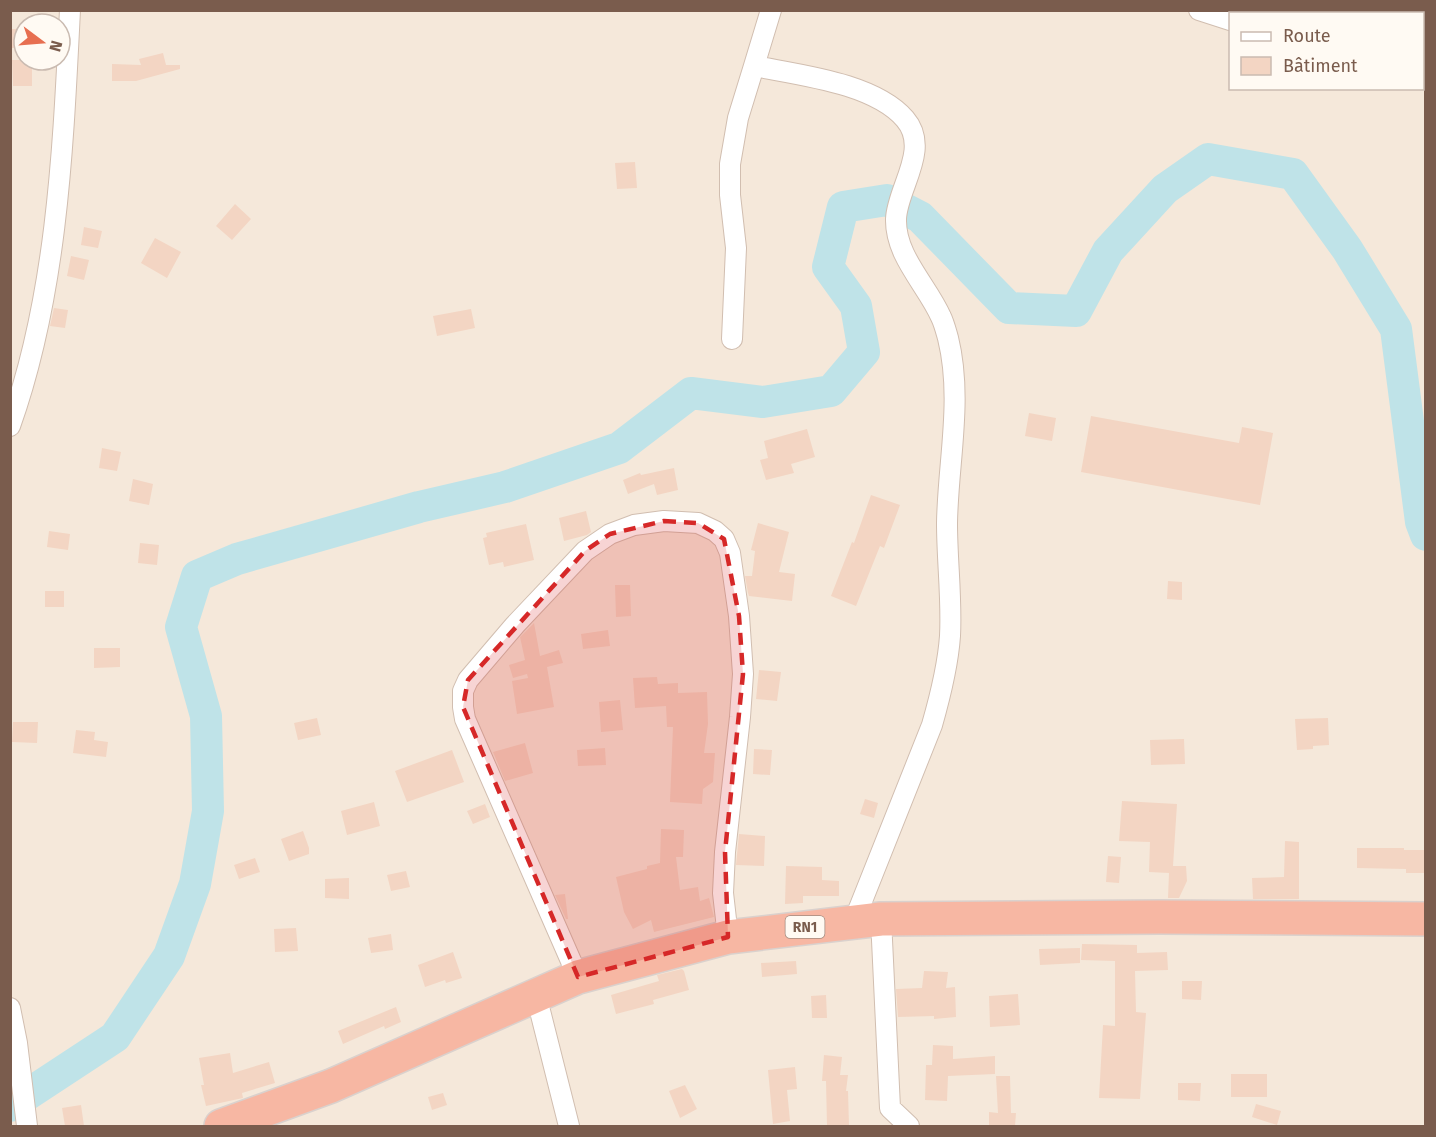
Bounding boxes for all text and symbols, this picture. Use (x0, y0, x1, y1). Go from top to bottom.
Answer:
north arrow (12, 12, 72, 72)
legend (1229, 12, 1424, 90)
text: Route (1283, 25, 1331, 47)
text: N (45, 38, 67, 54)
text: Bâtiment (1283, 55, 1358, 77)
road number: RN1 (786, 916, 824, 938)

